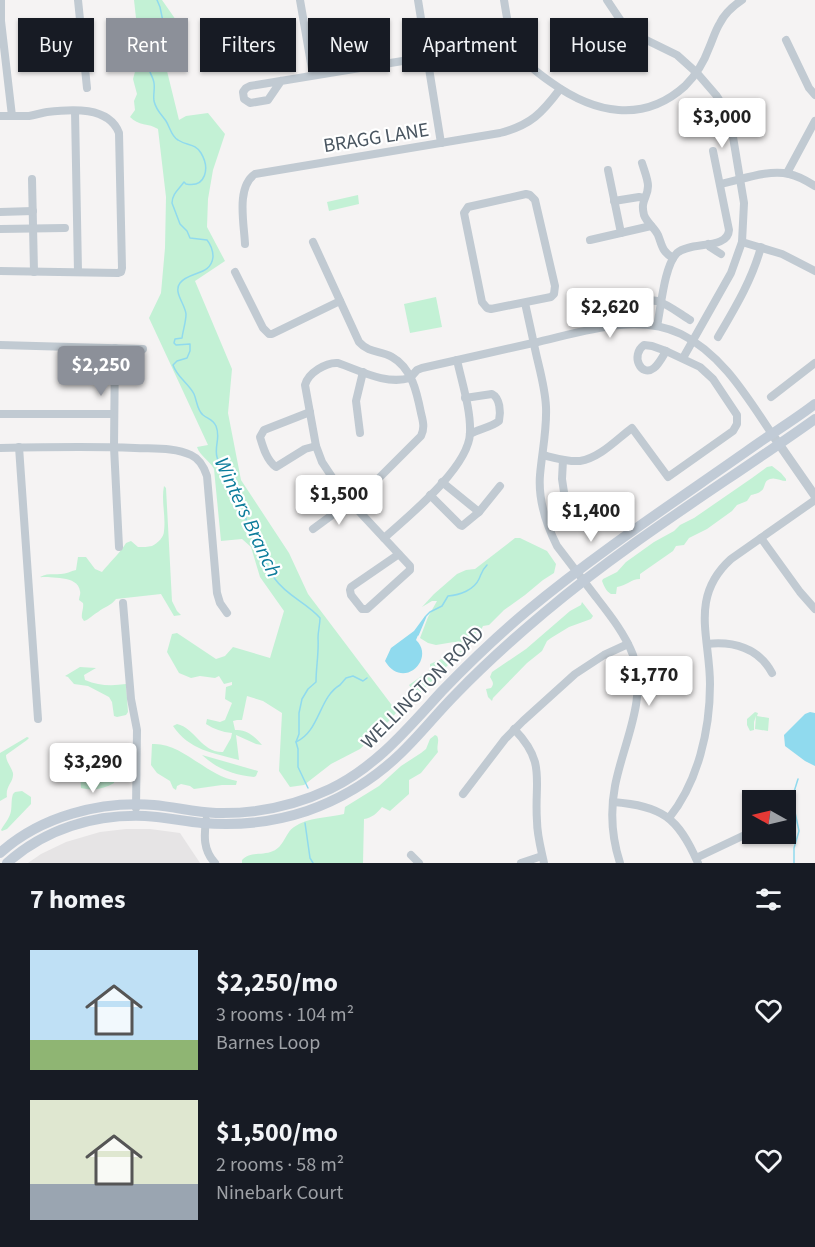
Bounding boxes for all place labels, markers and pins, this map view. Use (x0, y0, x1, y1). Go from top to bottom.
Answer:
pin: $3,000 (673, 98, 771, 149)
pin: $2,620 (561, 288, 659, 339)
pin: $2,250 (52, 346, 150, 397)
pin: $1,500 (290, 475, 388, 526)
pin: $1,400 (542, 492, 640, 543)
pin: $1,770 (600, 656, 698, 707)
pin: $3,290 (44, 743, 142, 794)

